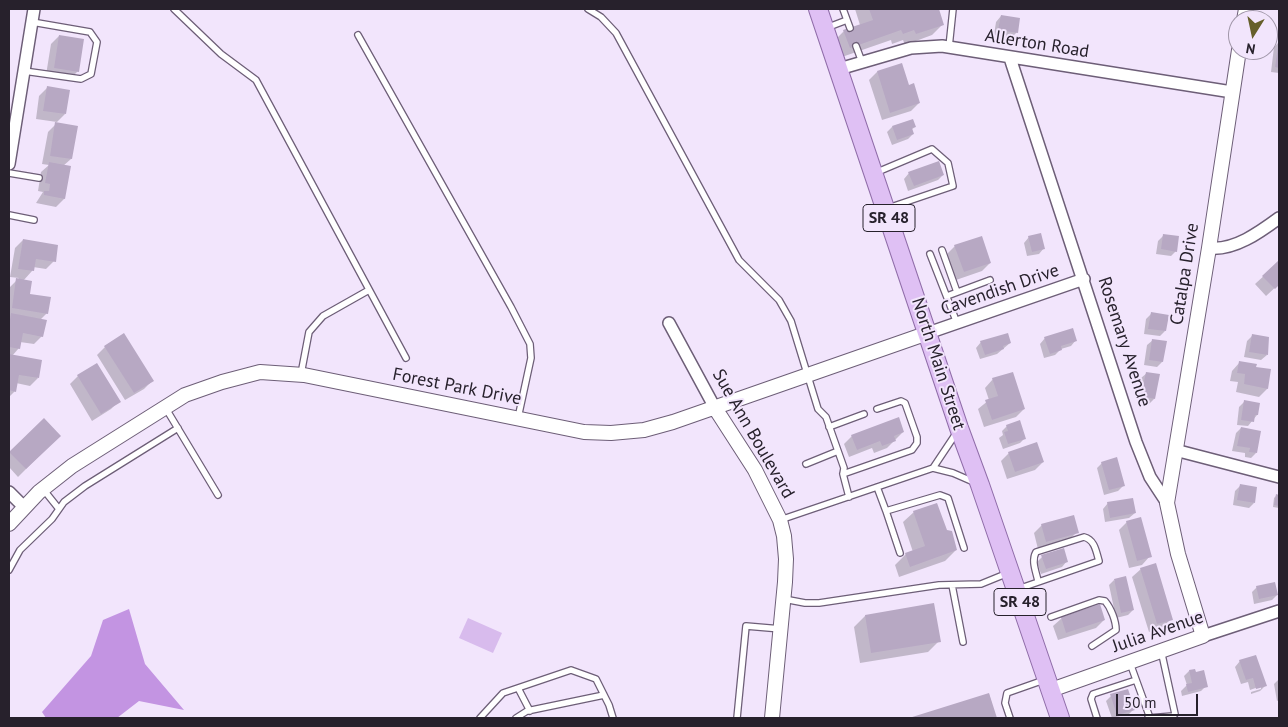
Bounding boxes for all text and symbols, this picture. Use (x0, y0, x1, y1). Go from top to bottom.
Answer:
north arrow (1228, 10, 1278, 60)
street label: Allerton Road (983, 25, 1091, 63)
text: N (1244, 39, 1257, 58)
road number: SR 48 (863, 204, 915, 232)
street label: Catalpa Drive (1166, 221, 1204, 327)
street label: Cavendish Drive (938, 260, 1062, 320)
street label: Rosemary Avenue (1093, 274, 1155, 410)
street label: North Main Street (906, 295, 970, 433)
street label: Forest Park Drive (391, 364, 523, 410)
street label: Sue Ann Boulevard (707, 366, 799, 502)
road number: SR 48 (994, 588, 1046, 616)
street label: Julia Avenue (1110, 606, 1206, 658)
scale bar (1118, 684, 1200, 716)
text: 50 m (1124, 693, 1157, 712)

